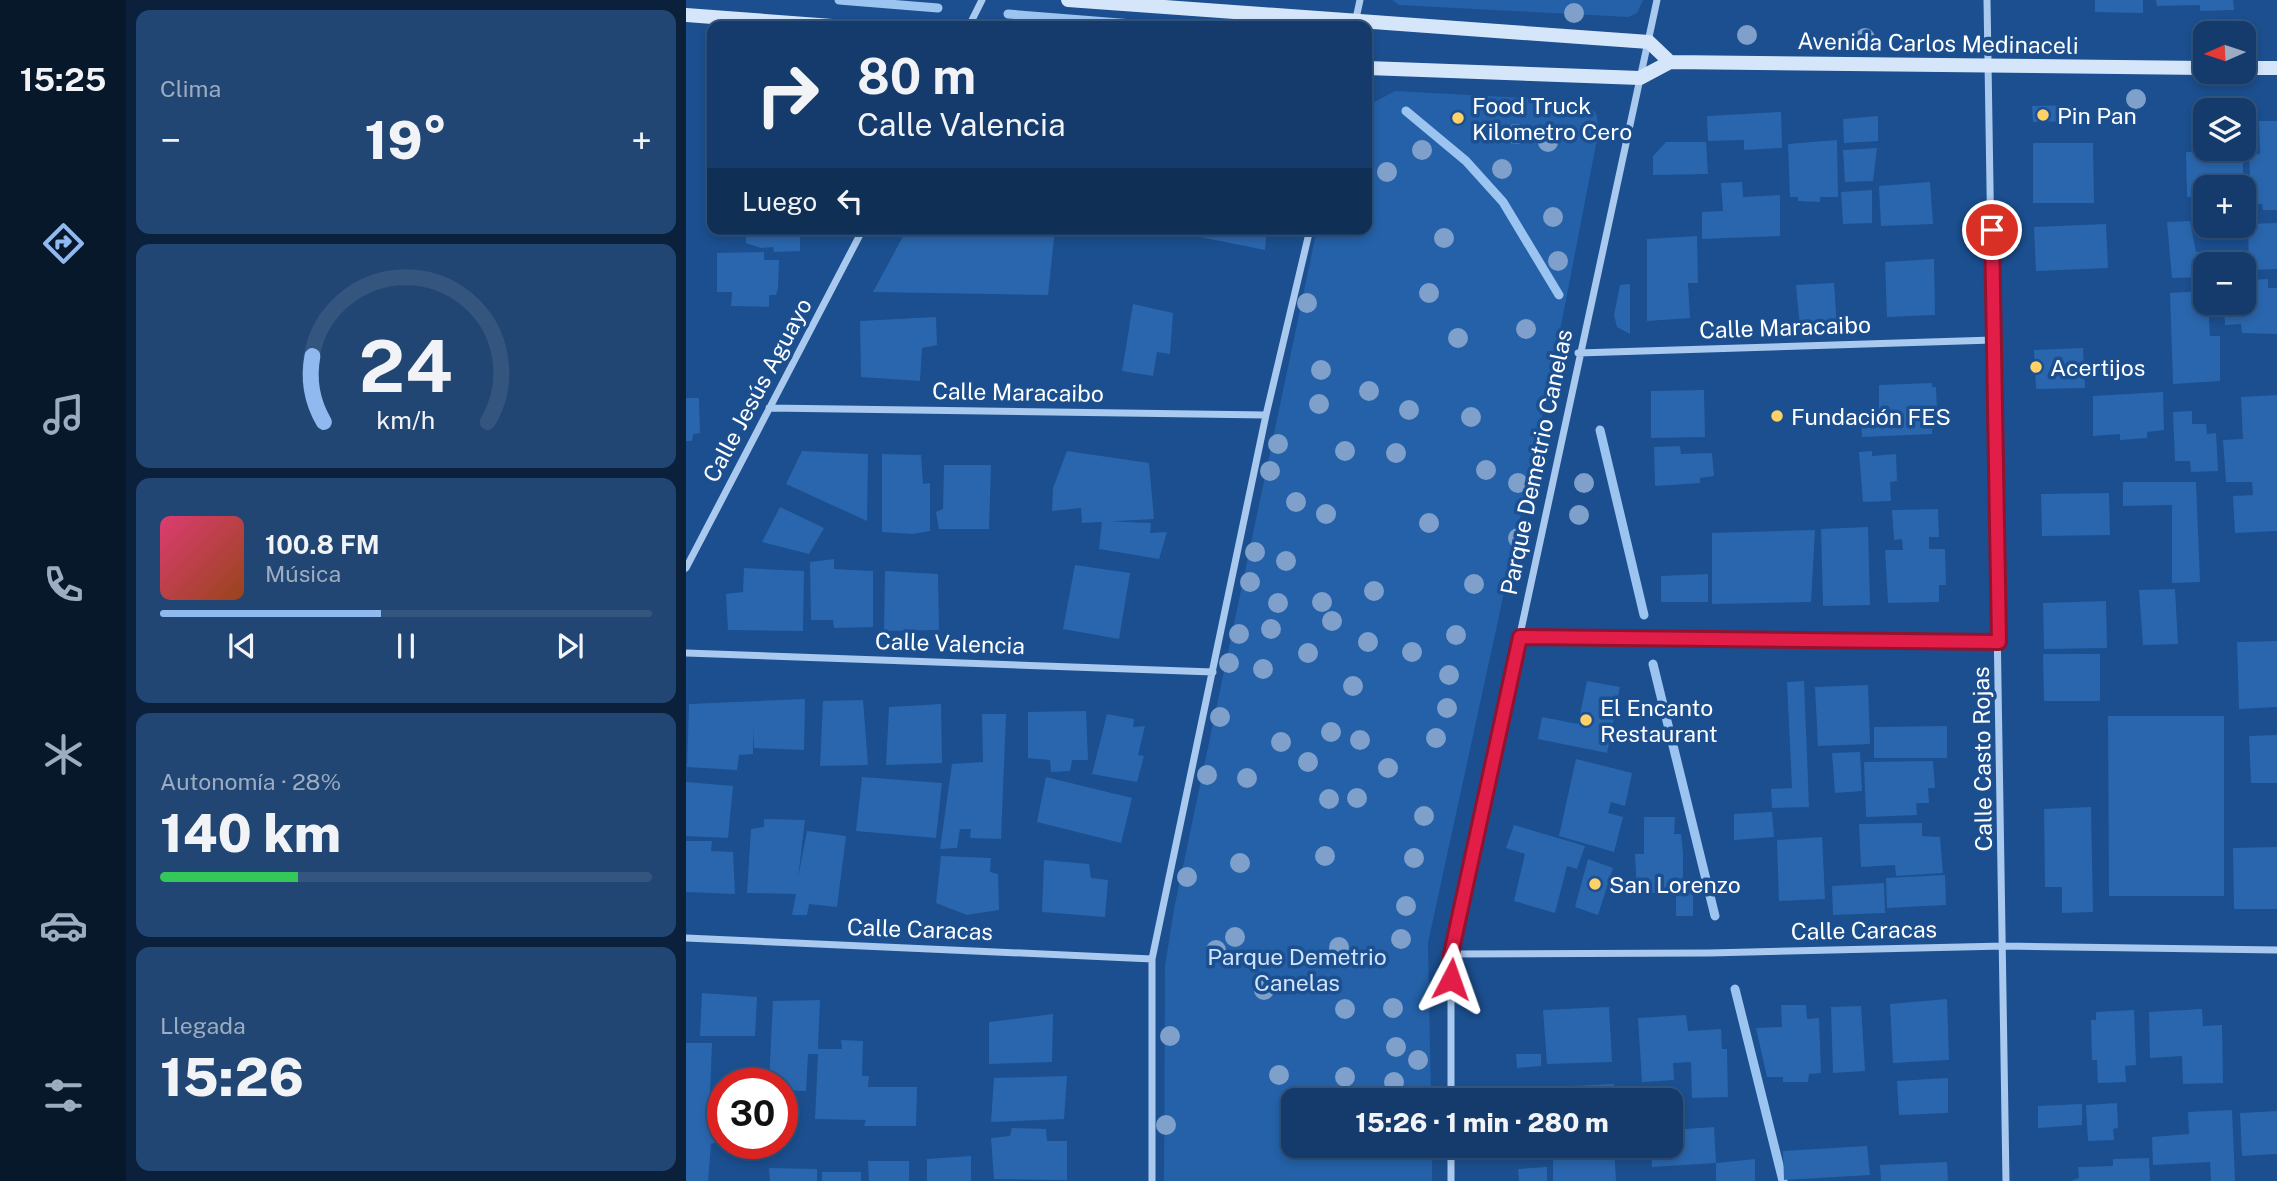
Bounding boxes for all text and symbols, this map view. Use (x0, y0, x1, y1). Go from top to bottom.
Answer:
north arrow (2193, 21, 2256, 84)
map controls (2193, 21, 2256, 315)
street label: Avenida Carlos Medinaceli (1797, 27, 2079, 59)
text: 80 m (857, 47, 976, 105)
icon: right (742, 49, 833, 140)
text: 15:25 (20, 61, 106, 98)
text: Clima (160, 75, 221, 102)
place label: Food Truck Kilometro Cero (1472, 92, 1632, 145)
button: layers (2193, 98, 2256, 161)
place label: Pin Pan (2057, 102, 2137, 129)
text: Calle Valencia (857, 106, 1066, 143)
marker: Pin Pan (2035, 107, 2051, 123)
text: 19° (365, 110, 447, 171)
marker: Food Truck Kilometro Cero (1450, 110, 1466, 126)
text: − (160, 118, 181, 163)
text: + (631, 118, 652, 163)
button: + (2193, 175, 2256, 238)
icon: left (831, 182, 869, 220)
text: Luego (742, 186, 817, 217)
pin (1962, 200, 2022, 260)
icon: arrive (1973, 211, 2011, 249)
icon: directions (39, 219, 88, 268)
button: − (2193, 252, 2256, 315)
street label: Calle Jesús Aguayo (697, 293, 817, 487)
street label: Calle Maracaibo (1699, 311, 1871, 343)
text: 24 (359, 324, 453, 409)
street label: Parque Demetrio Canelas (1495, 327, 1577, 597)
place label: Acertijos (2050, 354, 2145, 381)
marker: Acertijos (2028, 359, 2044, 375)
street label: Calle Maracaibo (932, 377, 1104, 407)
icon: music (39, 390, 88, 439)
place label: Fundación FES (1791, 403, 1951, 430)
text: km/h (377, 405, 435, 435)
marker: Fundación FES (1769, 408, 1785, 424)
text: 100.8 FM (265, 529, 380, 560)
icon: phone (39, 560, 88, 609)
text: Música (265, 560, 341, 587)
icon: previous (223, 627, 261, 665)
icon: pause (387, 627, 425, 665)
icon: next (551, 627, 589, 665)
street label: Calle Valencia (875, 627, 1025, 659)
street label: Calle Casto Rojas (1967, 666, 1997, 852)
place label: El Encanto Restaurant (1600, 694, 1718, 747)
marker: El Encanto Restaurant (1578, 712, 1594, 728)
icon: climate (39, 730, 88, 779)
text: Autonomía · 28% (160, 768, 341, 795)
text: 140 km (160, 803, 341, 864)
place label: San Lorenzo (1609, 871, 1741, 898)
marker: San Lorenzo (1587, 876, 1603, 892)
icon: car (39, 901, 88, 950)
street label: Calle Caracas (846, 913, 994, 945)
street label: Calle Caracas (1791, 915, 1937, 945)
position arrow (1414, 942, 1488, 1016)
park label: Parque Demetrio Canelas (1207, 943, 1387, 996)
text: Llegada (160, 1012, 246, 1039)
text: 15:26 (160, 1047, 304, 1108)
speed limit sign: 30 (707, 1068, 798, 1159)
icon: filters (39, 1071, 88, 1120)
text: 15:26 · 1 min · 280 m (1355, 1107, 1609, 1138)

